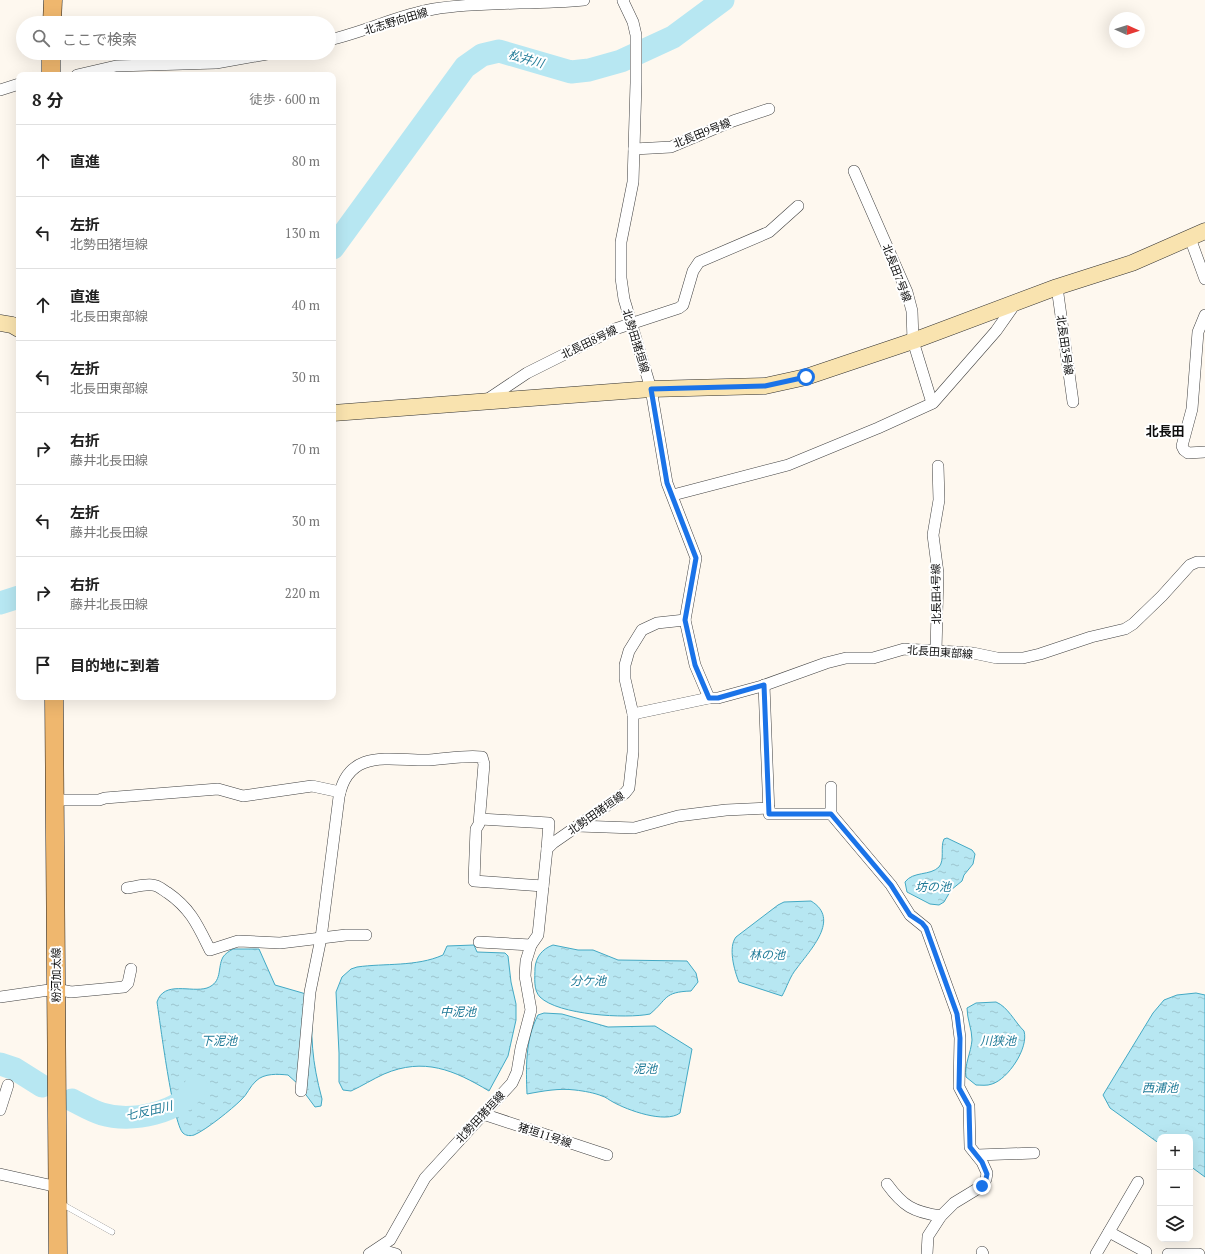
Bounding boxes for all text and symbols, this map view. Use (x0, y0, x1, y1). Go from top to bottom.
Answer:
street label: 北志野向田線 (362, 5, 430, 37)
north arrow (1109, 12, 1145, 48)
search box (16, 16, 336, 60)
icon: search (30, 27, 52, 49)
text: ここで検索 (62, 29, 137, 49)
water label: 松井川 (507, 46, 547, 71)
text: 8 分 (32, 88, 63, 111)
text: 徒歩 · 600 m (249, 90, 320, 108)
street label: 北長田9号線 (671, 115, 733, 151)
icon: ahead (32, 150, 54, 172)
text: 直進 (70, 151, 100, 171)
text: 80 m (292, 152, 320, 170)
text: 左折 (70, 214, 100, 234)
icon: left (32, 222, 54, 244)
text: 130 m (285, 224, 320, 242)
text: 北勢田猪垣線 (70, 235, 148, 253)
street label: 北長田7号線 (880, 242, 914, 304)
text: 直進 (70, 286, 100, 306)
icon: ahead (32, 294, 54, 316)
text: 40 m (292, 296, 320, 314)
text: 北長田東部線 (70, 307, 148, 325)
street label: 北勢田猪垣線 (620, 307, 652, 375)
street label: 北長田3号線 (1054, 314, 1076, 376)
street label: 北長田8号線 (559, 322, 619, 362)
text: 左折 (70, 358, 100, 378)
icon: left (32, 366, 54, 388)
text: 30 m (292, 368, 320, 386)
route start (797, 368, 815, 386)
text: 北長田東部線 (70, 379, 148, 397)
district label: 北長田 (1145, 422, 1185, 440)
text: 右折 (70, 430, 100, 450)
icon: right (32, 438, 54, 460)
text: 70 m (292, 440, 320, 458)
text: 藤井北長田線 (70, 451, 148, 469)
text: 左折 (70, 502, 100, 522)
icon: left (32, 510, 54, 532)
text: 30 m (292, 512, 320, 530)
text: 藤井北長田線 (70, 523, 148, 541)
street label: 北長田4号線 (928, 563, 944, 625)
text: 右折 (70, 574, 100, 594)
icon: right (32, 582, 54, 604)
text: 220 m (285, 584, 320, 602)
text: 藤井北長田線 (70, 595, 148, 613)
street label: 北長田東部線 (907, 643, 973, 661)
icon: arrive (32, 654, 54, 676)
text: 目的地に到着 (70, 655, 160, 675)
street label: 北勢田猪垣線 (565, 788, 627, 838)
water label: 坊の池 (915, 879, 952, 894)
water label: 林の池 (749, 947, 786, 962)
street label: 粉河加太線 (49, 948, 63, 1003)
water label: 分ケ池 (570, 973, 607, 988)
water label: 中泥池 (440, 1004, 477, 1019)
water label: 下泥池 (201, 1033, 238, 1048)
water label: 川狭池 (980, 1033, 1017, 1048)
water label: 泥池 (633, 1061, 658, 1076)
water label: 西浦池 (1142, 1080, 1179, 1095)
street label: 北勢田猪垣線 (452, 1088, 508, 1146)
water label: 七反田川 (124, 1097, 176, 1123)
street label: 猪垣11号線 (516, 1120, 574, 1150)
map controls (1157, 1134, 1193, 1242)
button: + (1157, 1134, 1193, 1170)
button: − (1157, 1170, 1193, 1206)
route end (973, 1177, 991, 1195)
button: layers (1157, 1206, 1193, 1242)

